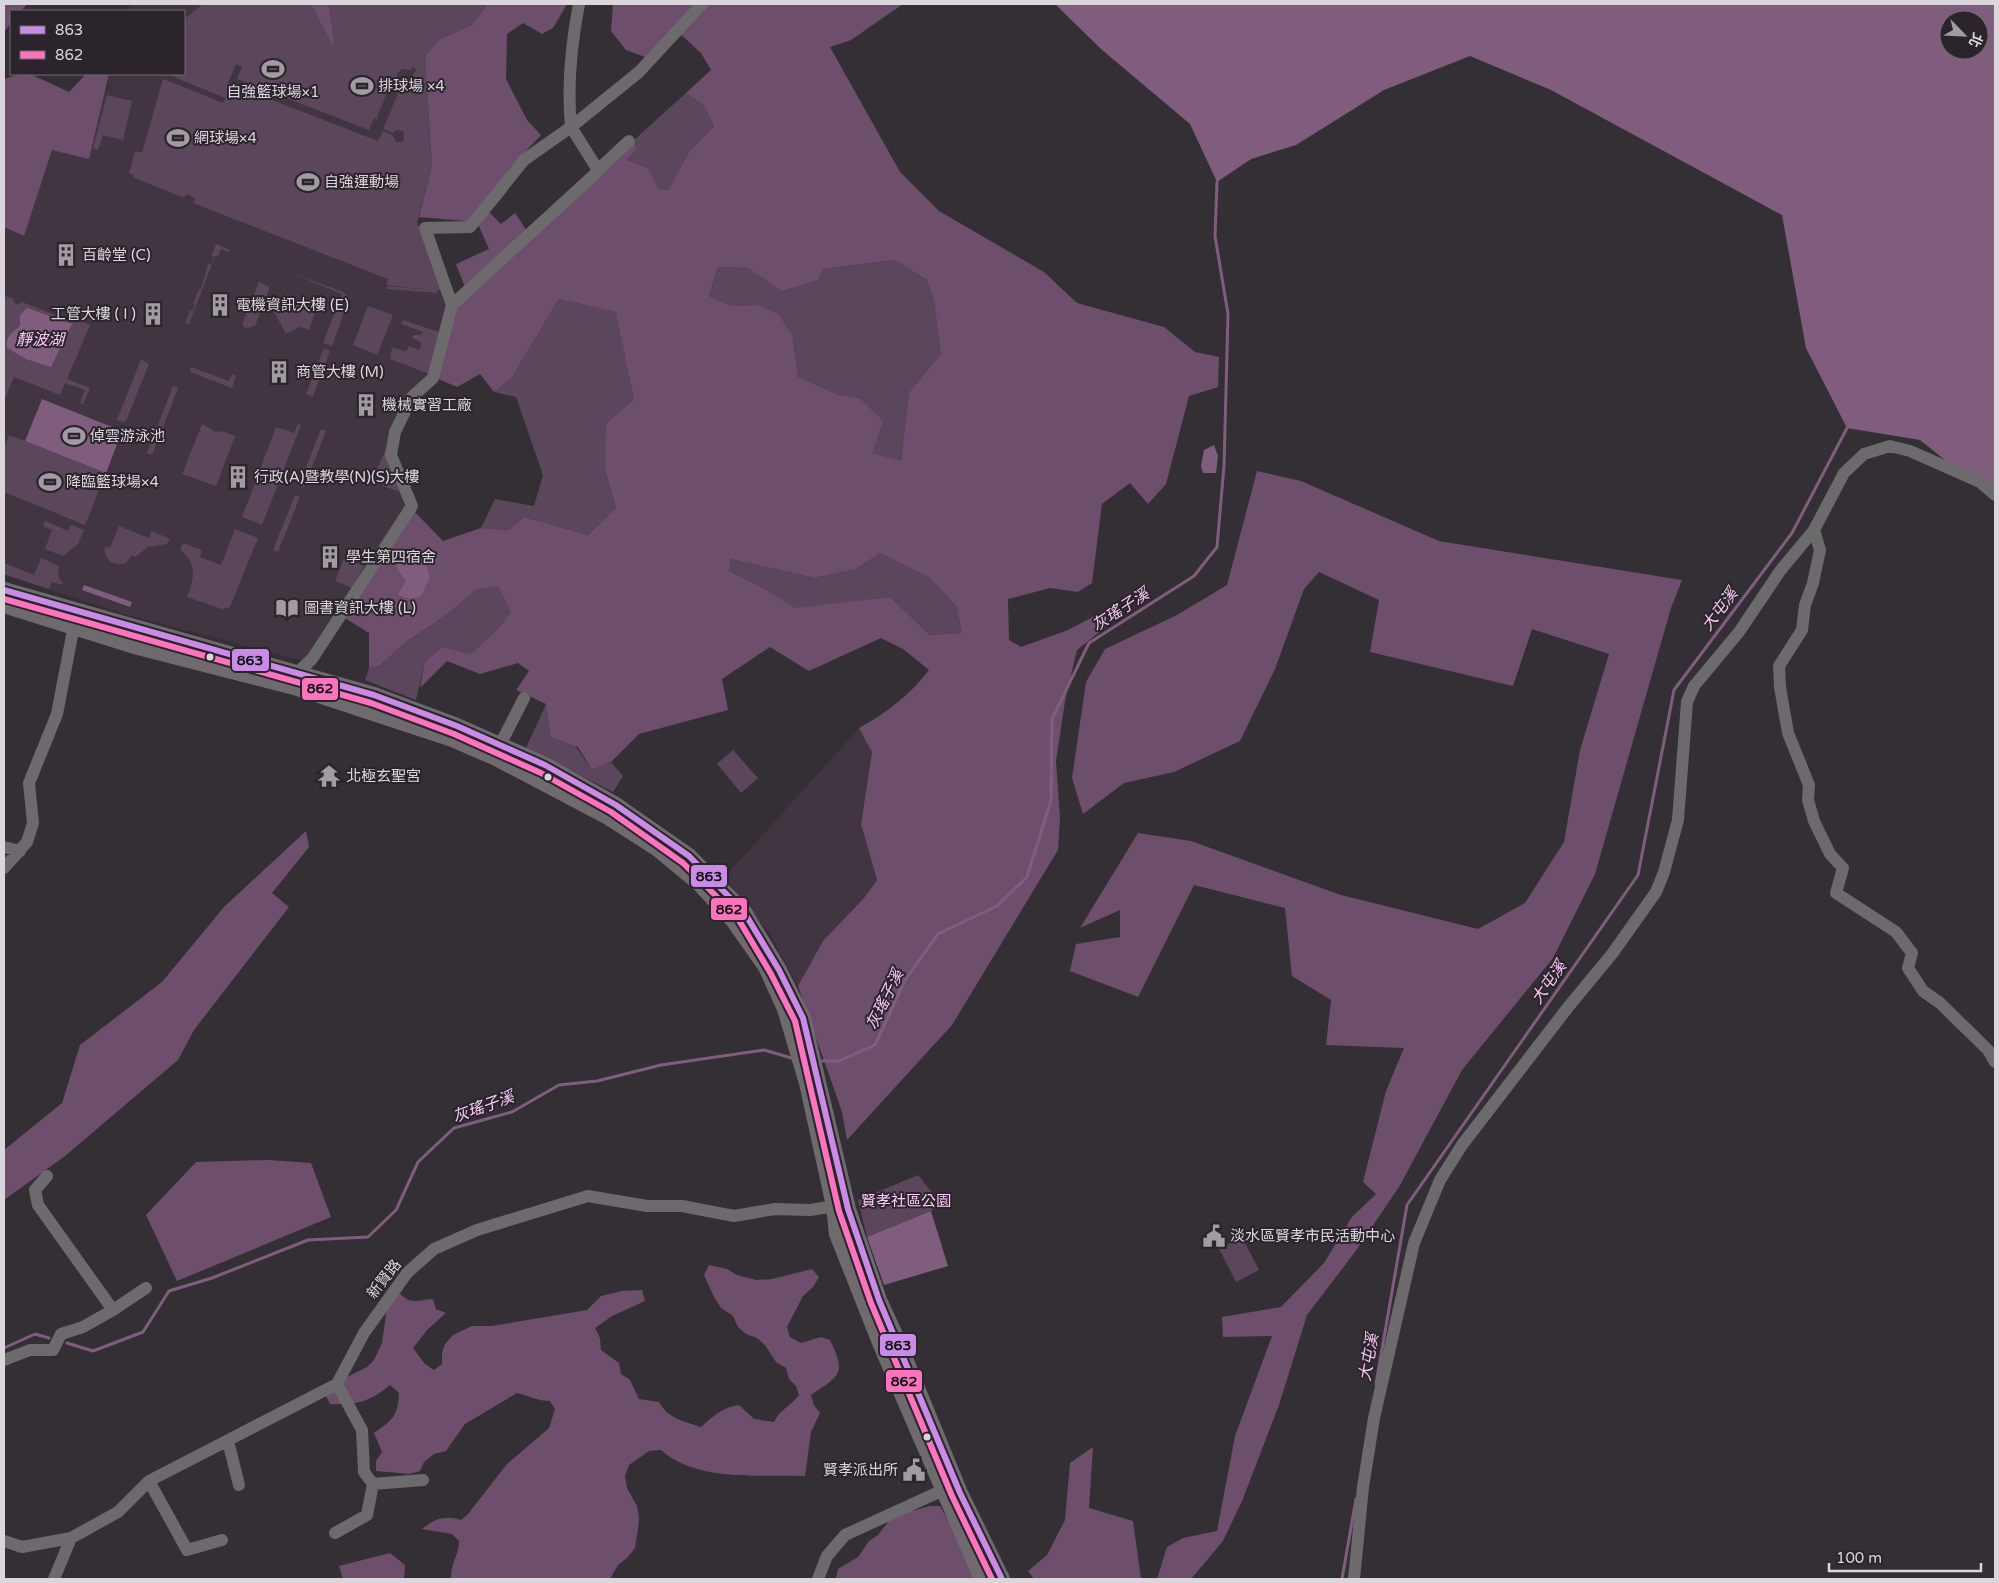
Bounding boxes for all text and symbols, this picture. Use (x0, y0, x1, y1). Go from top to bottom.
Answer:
legend (10, 10, 185, 75)
north arrow (1939, 10, 1989, 60)
text: 863 (55, 21, 83, 39)
text: 北 (1965, 30, 1986, 50)
text: 862 (55, 46, 83, 64)
sports icon: 自強籃球場×1 (260, 56, 286, 82)
sports icon: 排球場 ×4 (349, 73, 375, 99)
place label: 排球場 ×4 (378, 77, 445, 95)
place label: 自強籃球場×1 (227, 83, 319, 101)
sports icon: 網球場×4 (165, 125, 191, 151)
place label: 網球場×4 (194, 129, 257, 147)
sports icon: 自強運動場 (295, 169, 321, 195)
place label: 自強運動場 (324, 173, 399, 191)
building icon: 百齡堂 (C) (53, 242, 79, 268)
place label: 百齡堂 (C) (82, 246, 151, 264)
building icon: 電機資訊大樓 (E) (207, 292, 233, 318)
place label: 電機資訊大樓 (E) (236, 296, 349, 314)
building icon: 工管大樓 ( I ) (140, 301, 166, 327)
place label: 工管大樓 ( I ) (51, 305, 136, 323)
water label: 靜波湖 (16, 330, 67, 350)
building icon: 商管大樓 (M) (266, 359, 292, 385)
place label: 商管大樓 (M) (296, 363, 384, 381)
building icon: 機械實習工廠 (353, 392, 379, 418)
place label: 機械實習工廠 (382, 396, 472, 414)
sports icon: 倬雲游泳池 (61, 423, 87, 449)
place label: 倬雲游泳池 (90, 427, 165, 445)
building icon: 行政(A)暨教學(N)(S)大樓 (225, 464, 251, 490)
place label: 行政(A)暨教學(N)(S)大樓 (254, 468, 420, 486)
sports icon: 降臨籃球場×4 (37, 469, 63, 495)
place label: 降臨籃球場×4 (66, 473, 159, 491)
building icon: 學生第四宿舍 (317, 544, 343, 570)
place label: 學生第四宿舍 (346, 548, 436, 566)
water label: 灰瑤子溪 (1088, 583, 1154, 636)
water label: 大屯溪 (1697, 583, 1743, 635)
library icon: 圖書資訊大樓 (L) (274, 595, 300, 621)
place label: 圖書資訊大樓 (L) (304, 599, 416, 617)
line badge: 863 (231, 648, 270, 672)
unlabelled marker (205, 652, 215, 662)
text: 863 (237, 652, 263, 669)
line badge: 862 (301, 677, 339, 701)
text: 862 (307, 680, 333, 697)
temple icon: 北極玄聖宮 (316, 763, 342, 789)
place label: 北極玄聖宮 (346, 767, 421, 785)
unlabelled marker (543, 772, 553, 782)
line badge: 863 (690, 864, 728, 888)
text: 863 (696, 868, 722, 885)
line badge: 862 (710, 897, 748, 921)
text: 862 (716, 901, 742, 918)
water label: 大屯溪 (1527, 956, 1572, 1008)
water label: 灰瑤子溪 (862, 965, 909, 1033)
water label: 灰瑤子溪 (450, 1086, 519, 1127)
park label: 賢孝社區公園 (861, 1192, 951, 1210)
public building icon: 淡水區賢孝市民活動中心 (1201, 1223, 1227, 1249)
place label: 淡水區賢孝市民活動中心 (1230, 1227, 1395, 1245)
street label: 新賢路 (363, 1256, 405, 1302)
water label: 大屯溪 (1355, 1330, 1383, 1383)
line badge: 863 (879, 1333, 917, 1357)
text: 863 (885, 1337, 911, 1354)
line badge: 862 (885, 1369, 923, 1393)
text: 862 (891, 1373, 917, 1390)
unlabelled marker (922, 1432, 932, 1442)
public building icon: 賢孝派出所 (901, 1457, 927, 1483)
place label: 賢孝派出所 (823, 1461, 898, 1479)
scale bar (1829, 1540, 1982, 1572)
text: 100 m (1836, 1549, 1882, 1567)

